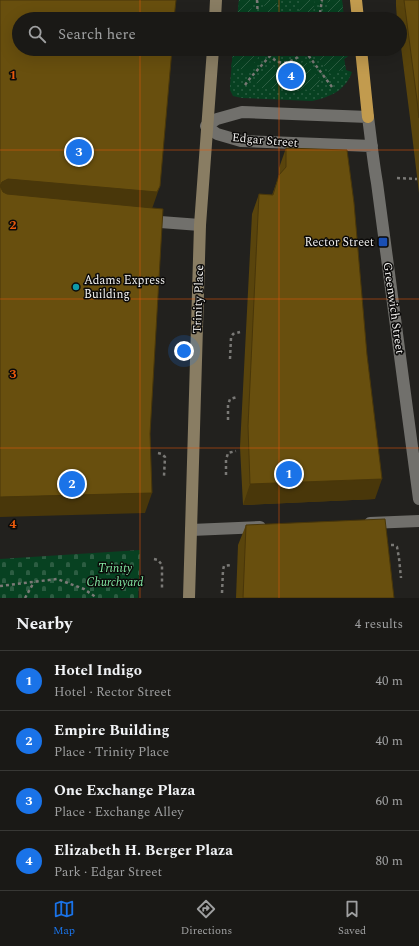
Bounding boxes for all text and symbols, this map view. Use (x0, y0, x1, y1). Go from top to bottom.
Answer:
search box (12, 12, 407, 56)
icon: search (26, 23, 48, 45)
text: Search here (58, 23, 136, 46)
pin: 4 (278, 61, 304, 91)
text: 1 (9, 65, 17, 85)
street label: Edgar Street (231, 128, 299, 153)
pin: 3 (66, 137, 92, 167)
text: 2 (9, 215, 17, 235)
place label: Rector Street (305, 233, 374, 252)
marker: Rector Street (377, 236, 389, 248)
street label: Greenwich Street (378, 261, 409, 355)
street label: Trinity Place (188, 264, 209, 334)
place label: Adams Express Building (84, 271, 165, 304)
marker: Adams Express Building (71, 282, 81, 292)
your location (174, 341, 194, 361)
text: 3 (9, 364, 17, 384)
pin: 1 (276, 459, 302, 489)
pin: 2 (59, 469, 85, 499)
text: 4 (9, 514, 17, 534)
park label: Trinity Churchyard (87, 559, 143, 592)
text: Nearby (16, 611, 72, 637)
text: 4 results (355, 614, 403, 634)
text: Hotel Indigo (54, 659, 142, 682)
text: 1 (25, 671, 33, 691)
text: 40 m (376, 671, 403, 691)
text: Hotel · Rector Street (54, 682, 171, 702)
text: Empire Building (54, 719, 170, 742)
text: 2 (25, 731, 33, 751)
text: 40 m (376, 731, 403, 751)
text: Place · Trinity Place (54, 742, 169, 762)
text: One Exchange Plaza (54, 779, 195, 802)
text: 3 (25, 791, 33, 811)
text: 60 m (376, 791, 403, 811)
text: Place · Exchange Alley (54, 802, 183, 822)
text: Elizabeth H. Berger Plaza (54, 839, 233, 862)
text: 4 (25, 851, 33, 871)
text: 80 m (376, 851, 403, 871)
text: Park · Edgar Street (54, 862, 162, 882)
tab: Map (53, 898, 75, 939)
tab: Directions (181, 898, 232, 939)
tab: Saved (338, 898, 366, 939)

